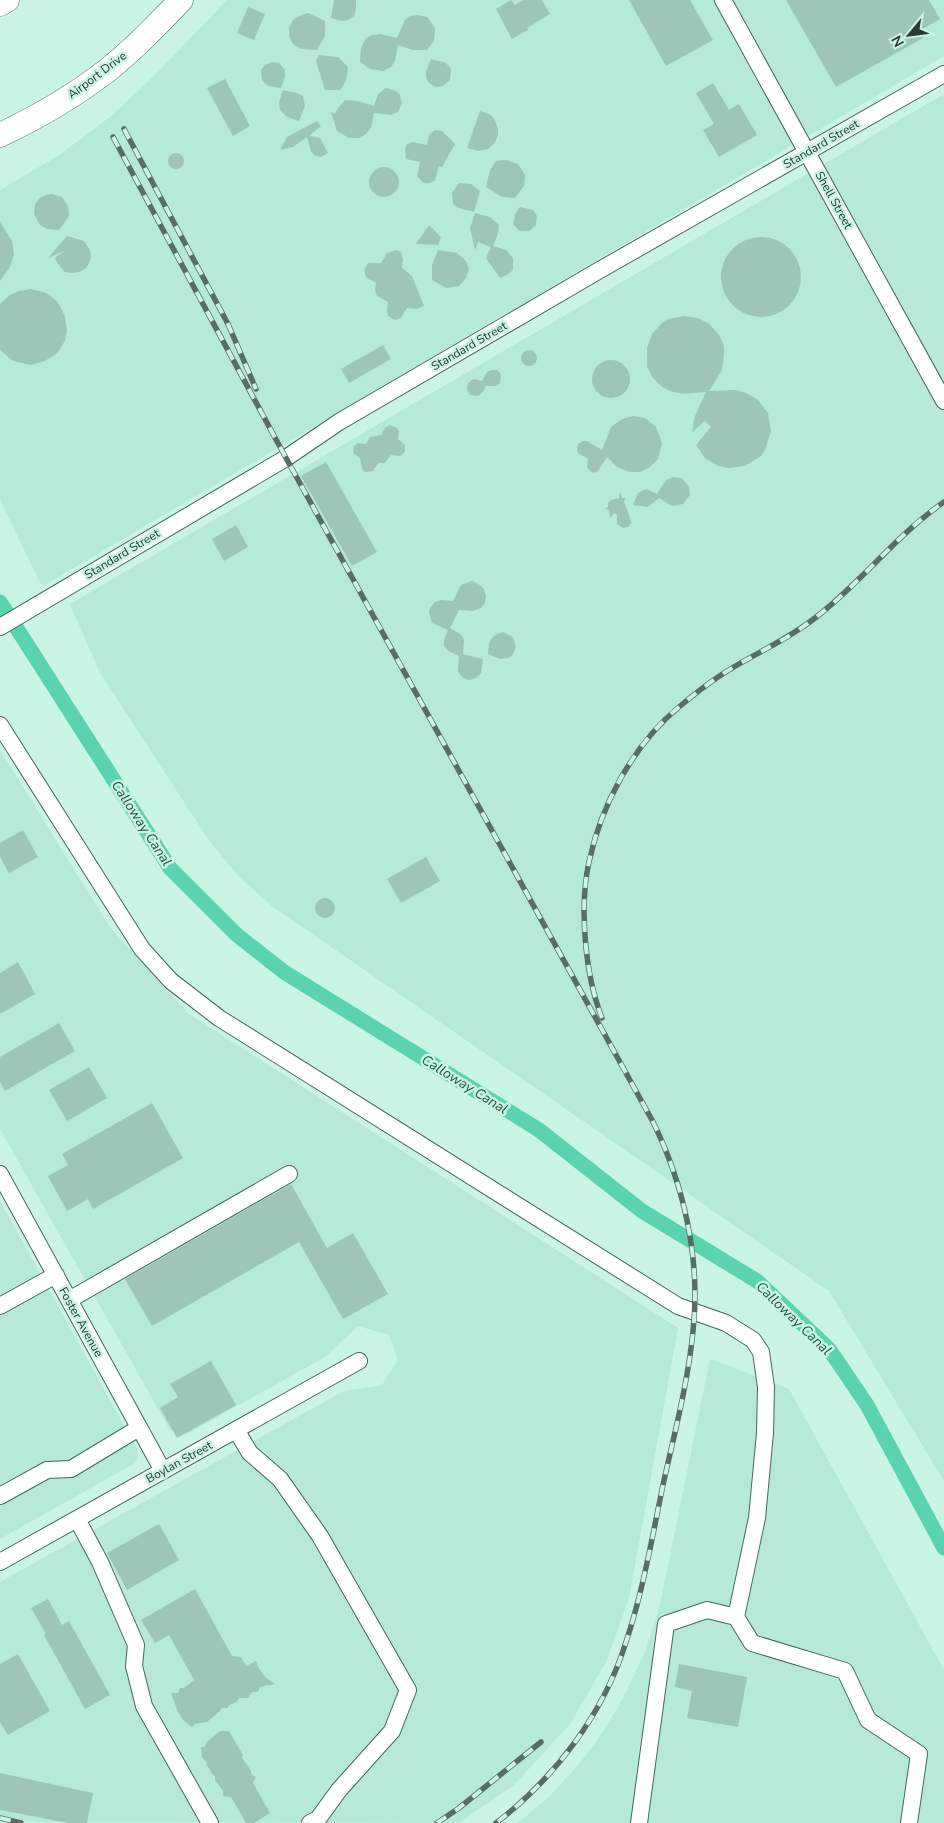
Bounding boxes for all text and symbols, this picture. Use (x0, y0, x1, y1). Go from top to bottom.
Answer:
north arrow (884, 10, 934, 60)
text: N (887, 32, 909, 50)
street label: Airport Drive (64, 48, 130, 102)
street label: Standard Street (780, 115, 863, 172)
street label: Shell Street (812, 168, 857, 232)
street label: Standard Street (428, 317, 511, 374)
street label: Standard Street (81, 525, 163, 583)
water label: Calloway Canal (107, 777, 176, 870)
water label: Calloway Canal (418, 1050, 512, 1119)
water label: Calloway Canal (752, 1277, 836, 1359)
street label: Foster Avenue (55, 1284, 107, 1360)
street label: Boylan Street (143, 1437, 216, 1487)

